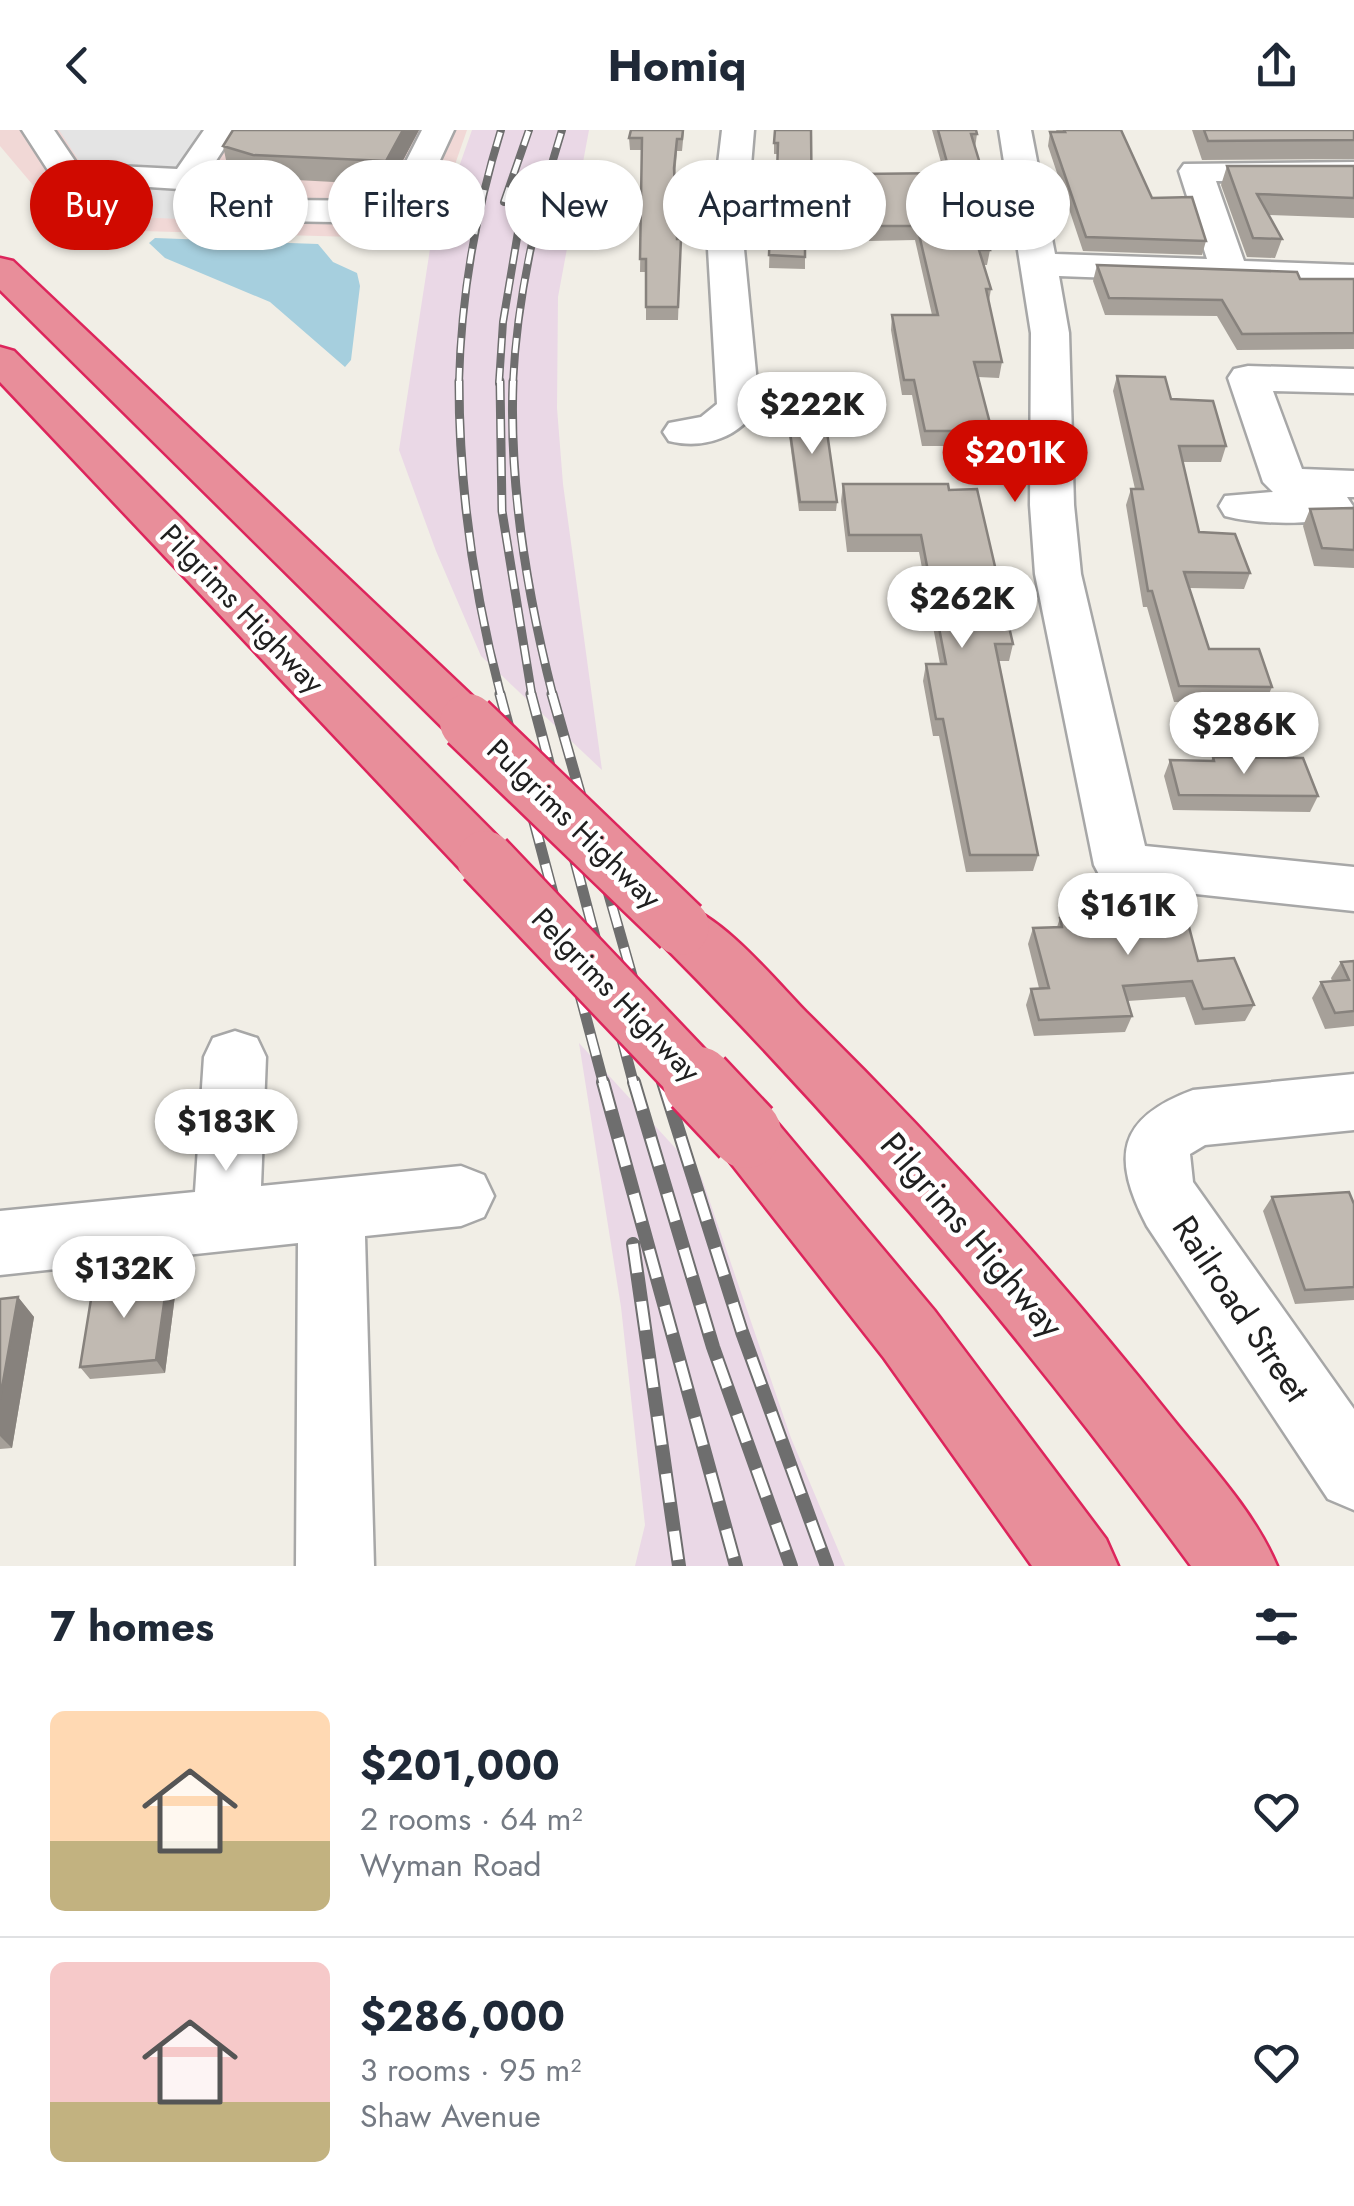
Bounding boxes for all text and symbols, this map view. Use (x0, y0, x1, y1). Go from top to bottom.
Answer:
text: Homiq (607, 33, 747, 98)
icon: back (50, 38, 105, 93)
icon: share (1249, 38, 1304, 93)
chip: Buy (30, 160, 153, 250)
chip: Rent (173, 160, 308, 250)
chip: Filters (328, 160, 485, 250)
chip: New (505, 160, 643, 250)
chip: Apartment (663, 160, 886, 250)
chip: House (906, 160, 1070, 250)
pin: $222K (742, 372, 882, 457)
text: $222K (759, 381, 865, 427)
pin: $201K (945, 420, 1085, 505)
text: $201K (965, 429, 1065, 475)
street label: Pilgrims Highway (150, 514, 335, 704)
pin: $262K (892, 566, 1032, 651)
text: $262K (909, 575, 1015, 621)
pin: $286K (1174, 692, 1314, 777)
text: $286K (1192, 701, 1296, 747)
street label: Pulgrims Highway (477, 729, 672, 919)
pin: $161K (1058, 873, 1198, 958)
text: $161K (1080, 882, 1176, 928)
street label: Pelgrims Highway (522, 898, 711, 1092)
pin: $183K (156, 1089, 296, 1174)
text: $183K (177, 1098, 275, 1144)
street label: Pilgrims Highway (869, 1121, 1076, 1349)
street label: Railroad Street (1160, 1206, 1322, 1413)
pin: $132K (54, 1236, 194, 1321)
text: $132K (74, 1245, 174, 1291)
text: 7 homes (50, 1596, 214, 1657)
icon: filters (1249, 1599, 1304, 1654)
text: $201,000 (360, 1735, 560, 1796)
icon: home (130, 1751, 250, 1871)
icon: heart (1249, 1784, 1304, 1839)
text: 2 rooms · 64 m² (360, 1796, 583, 1842)
text: Wyman Road (360, 1842, 542, 1888)
text: $286,000 (360, 1986, 565, 2047)
icon: home (130, 2002, 250, 2122)
icon: heart (1249, 2035, 1304, 2090)
text: 3 rooms · 95 m² (360, 2047, 581, 2093)
text: Shaw Avenue (360, 2093, 541, 2139)

